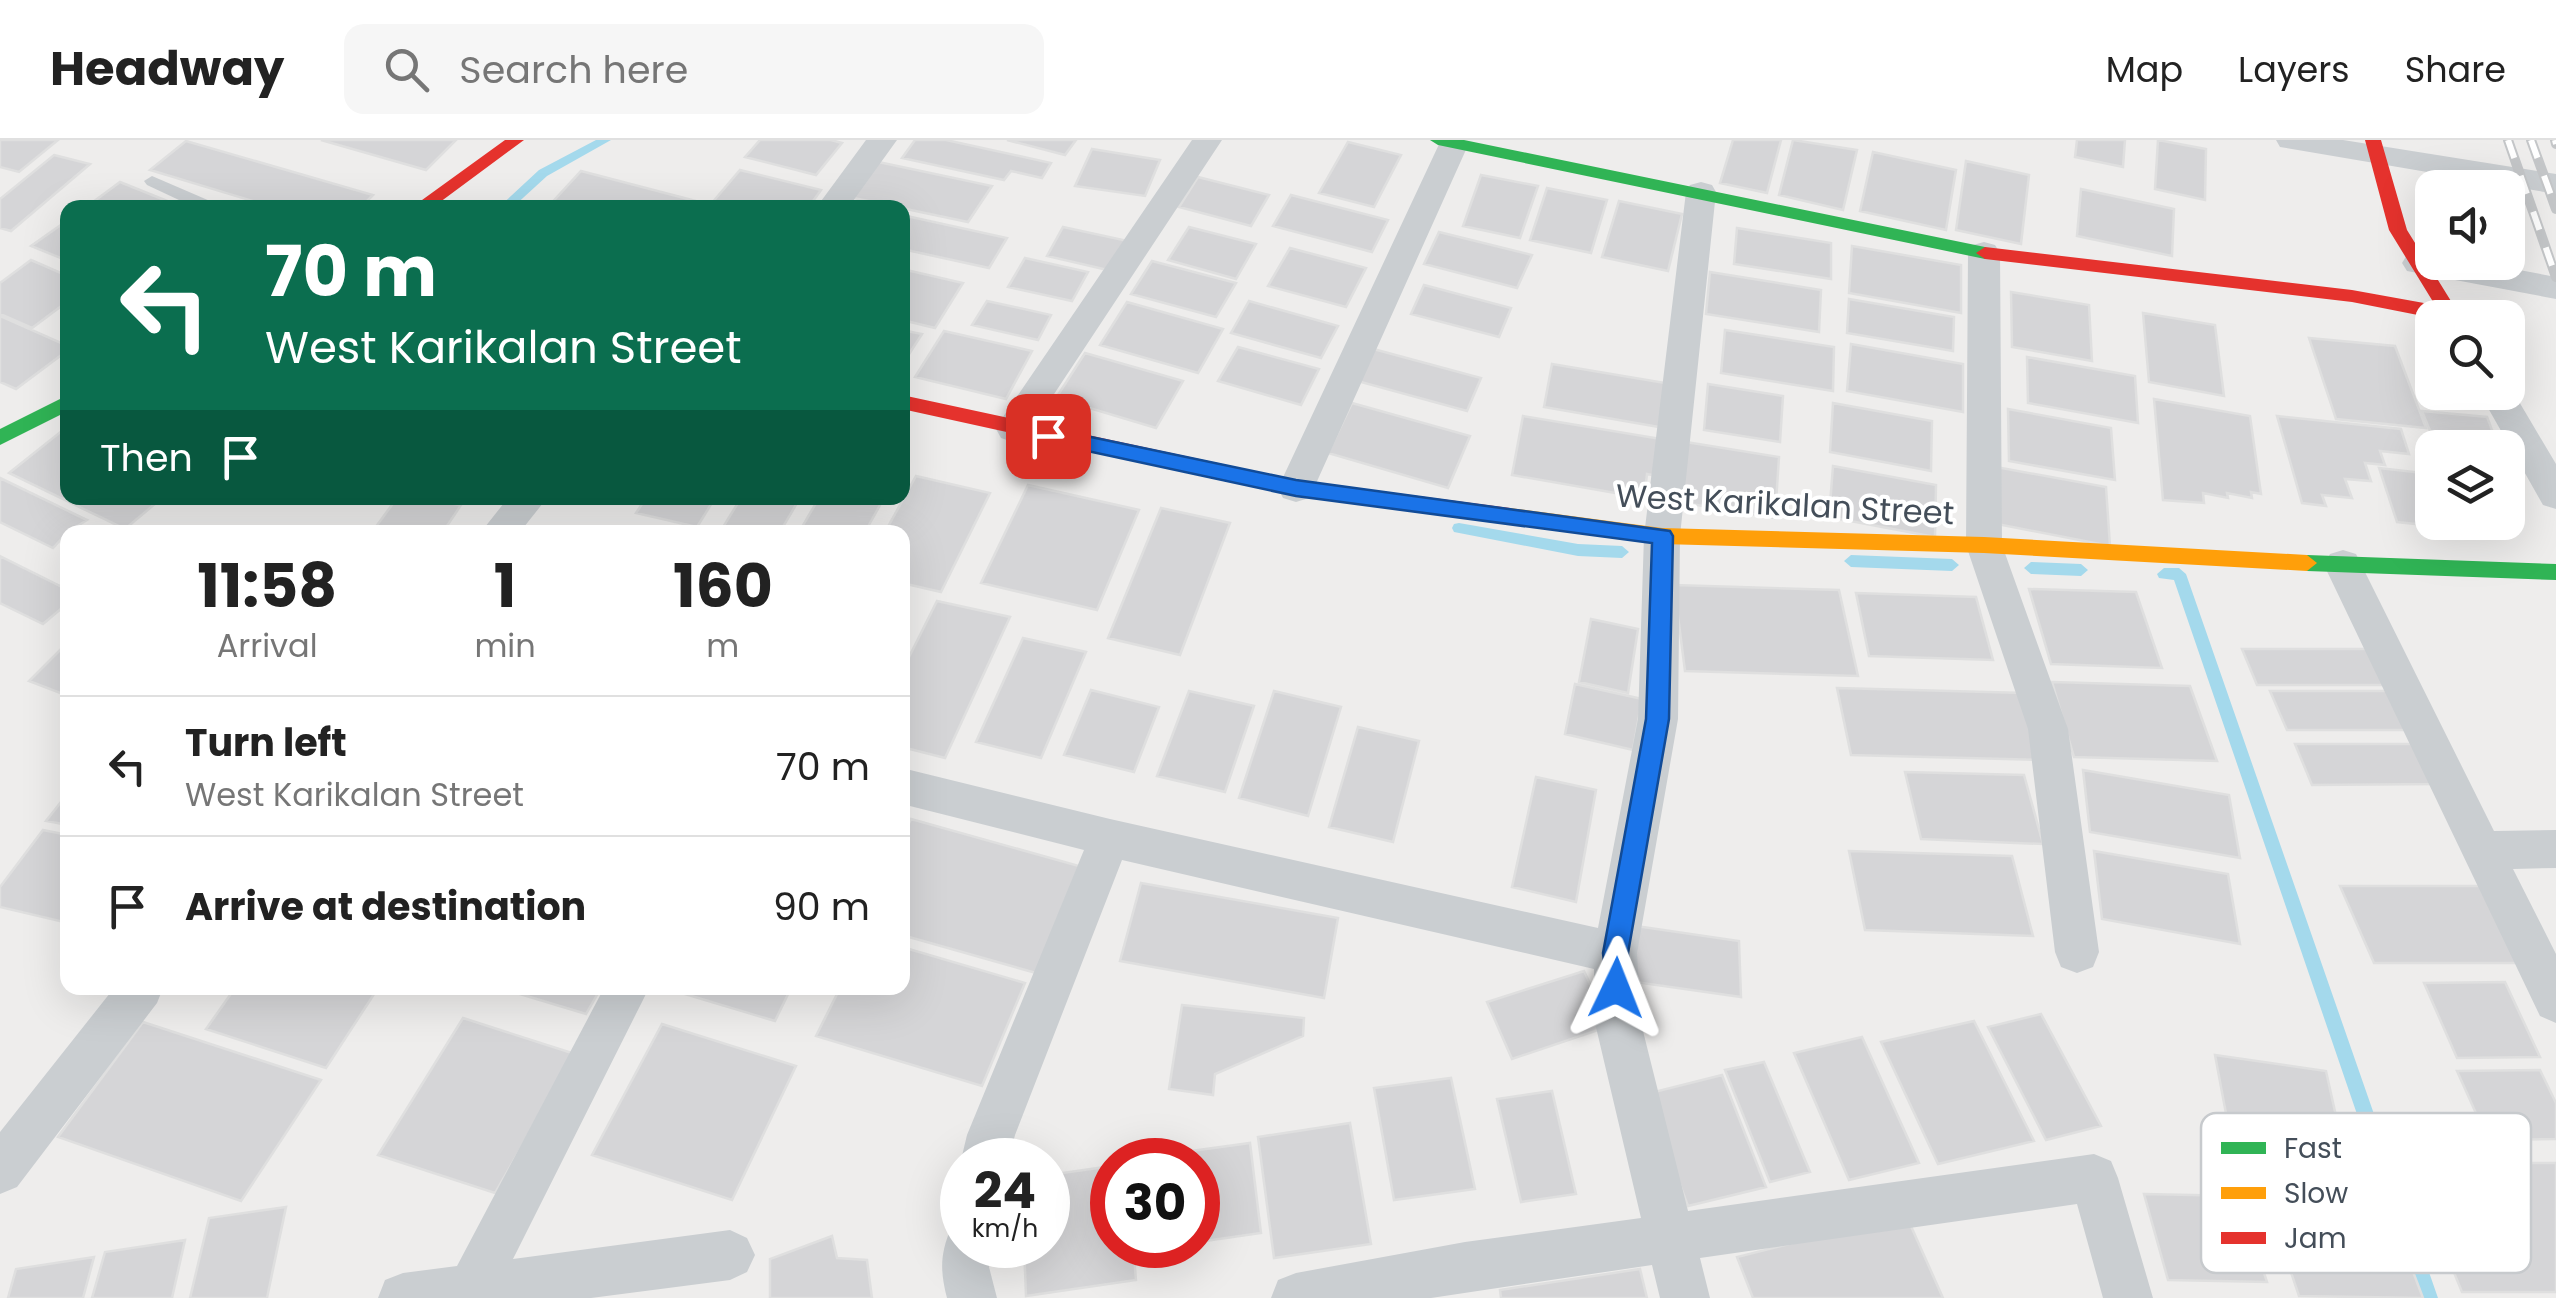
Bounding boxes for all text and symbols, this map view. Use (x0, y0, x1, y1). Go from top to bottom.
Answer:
search box (344, 24, 1044, 114)
text: Headway (50, 35, 284, 102)
icon: search (379, 42, 434, 97)
text: Search here (459, 43, 688, 96)
text: Map (2106, 45, 2183, 94)
text: Layers (2238, 45, 2350, 94)
text: Share (2405, 45, 2506, 94)
map controls (2415, 170, 2525, 540)
button: sound (2415, 170, 2525, 280)
text: 70 m (265, 222, 437, 321)
icon: left (100, 240, 230, 370)
button: search (2415, 300, 2525, 410)
text: West Karikalan Street (265, 316, 742, 379)
pin (1006, 394, 1091, 479)
icon: arrive (1021, 409, 1076, 464)
icon: arrive (213, 430, 268, 485)
button: layers (2415, 430, 2525, 540)
text: Then (100, 431, 193, 484)
street label: West Karikalan Street (1615, 473, 1955, 535)
text: 11:58 (197, 544, 337, 628)
text: 1 (494, 544, 516, 628)
text: 160 (673, 544, 773, 628)
text: Arrival (217, 623, 318, 668)
text: min (474, 623, 536, 668)
text: m (706, 623, 739, 668)
text: Turn left (185, 716, 347, 769)
icon: left (100, 739, 155, 794)
text: 70 m (776, 740, 870, 793)
text: West Karikalan Street (185, 772, 524, 817)
icon: arrive (100, 879, 155, 934)
text: Arrive at destination (185, 880, 586, 933)
text: 90 m (773, 880, 870, 933)
position arrow (1564, 936, 1668, 1040)
legend (2201, 1113, 2531, 1273)
text: Fast (2284, 1129, 2342, 1168)
speed limit sign: 30 (1090, 1138, 1220, 1268)
text: 24 (974, 1155, 1036, 1226)
text: Slow (2284, 1174, 2348, 1213)
text: km/h (972, 1211, 1038, 1246)
text: Jam (2284, 1219, 2347, 1258)

